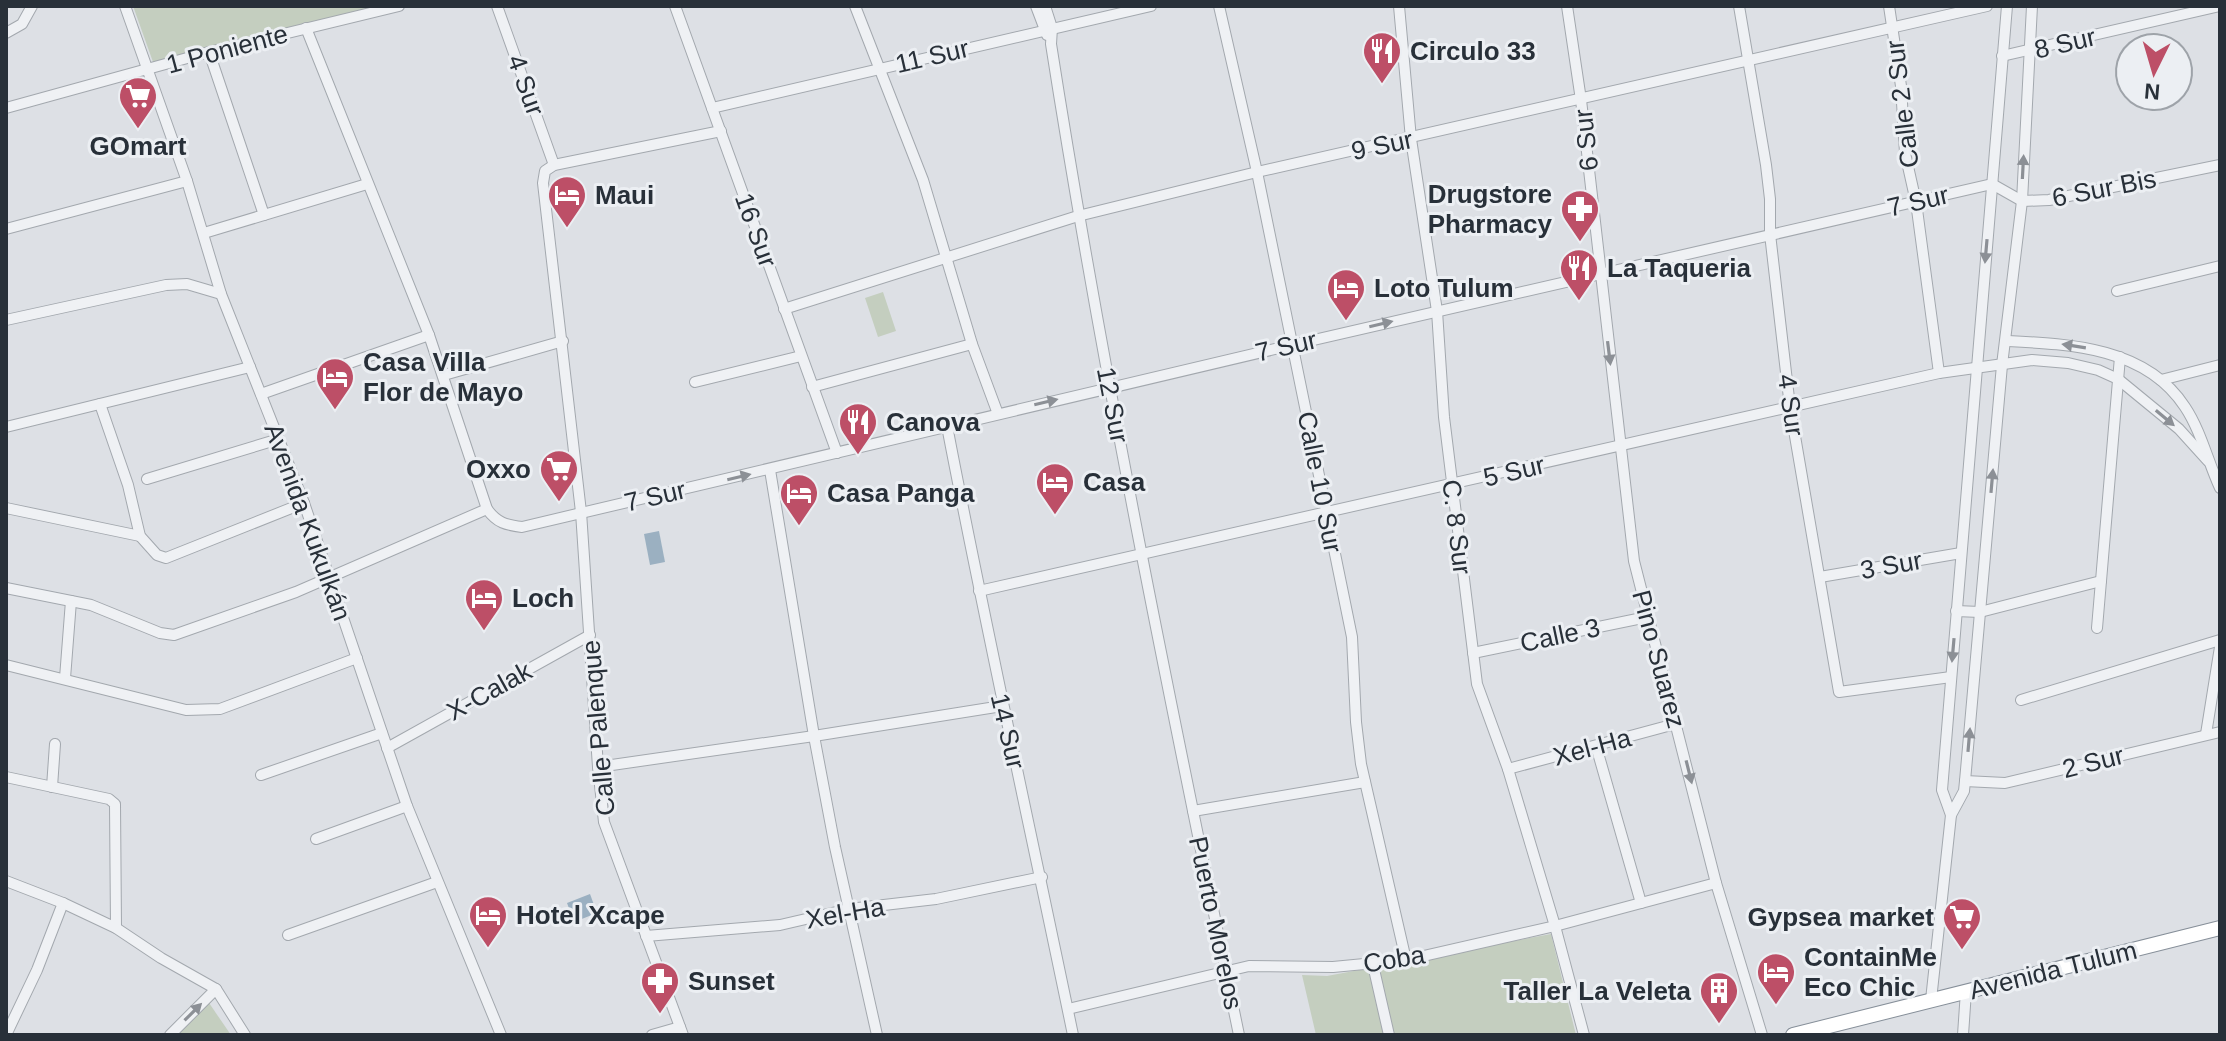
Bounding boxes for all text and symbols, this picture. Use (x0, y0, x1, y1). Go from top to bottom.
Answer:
street label: 1 Poniente (163, 18, 291, 80)
street label: 8 Sur (2031, 21, 2099, 65)
restaurant icon: Circulo 33 (1361, 30, 1403, 85)
north arrow (2114, 32, 2194, 112)
street label: 11 Sur (892, 33, 972, 79)
place label: Circulo 33 (1410, 36, 1536, 66)
street label: Calle 2 Sur (1879, 38, 1925, 170)
street label: 4 Sur (501, 51, 551, 120)
supermarket icon: GOmart (117, 75, 159, 130)
text: N (2143, 78, 2161, 105)
street label: 6 Sur (1568, 107, 1604, 172)
street label: 9 Sur (1348, 124, 1416, 166)
place label: GOmart (90, 131, 187, 161)
one-way arrow (2017, 154, 2030, 179)
street label: 6 Sur Bis (2049, 163, 2159, 213)
hotel icon: Maui (546, 174, 588, 229)
place label: Drugstore Pharmacy (1428, 179, 1553, 239)
street label: 7 Sur (1884, 179, 1952, 223)
place label: Maui (595, 180, 654, 210)
pharmacy icon: Drugstore Pharmacy (1559, 188, 1601, 243)
street label: 16 Sur (729, 189, 783, 271)
one-way arrow (1979, 239, 1992, 264)
restaurant icon: La Taqueria (1558, 247, 1600, 302)
place label: La Taqueria (1607, 253, 1752, 283)
hotel icon: Loto Tulum (1325, 267, 1367, 322)
place label: Loto Tulum (1374, 273, 1514, 303)
one-way arrow (1369, 317, 1394, 330)
street label: 7 Sur (1252, 324, 1320, 368)
one-way arrow (2061, 340, 2086, 352)
one-way arrow (1603, 341, 1616, 366)
place label: Casa Villa Flor de Mayo (363, 347, 523, 407)
hotel icon: Casa Villa Flor de Mayo (314, 356, 356, 411)
street label: 12 Sur (1091, 365, 1135, 446)
street label: 4 Sur (1772, 372, 1810, 438)
one-way arrow (1034, 396, 1059, 408)
restaurant icon: Canova (837, 401, 879, 456)
place label: Canova (886, 407, 980, 437)
street label: Calle 10 Sur (1292, 409, 1348, 555)
one-way arrow (2155, 409, 2175, 426)
street label: Avenida Kukulkán (258, 419, 358, 625)
supermarket icon: Oxxo (538, 448, 580, 503)
street label: 5 Sur (1480, 449, 1548, 493)
place label: Oxxo (466, 454, 531, 484)
hotel icon: Casa (1034, 461, 1076, 516)
place label: Casa (1083, 467, 1146, 497)
one-way arrow (1986, 468, 1999, 493)
one-way arrow (727, 470, 752, 483)
hotel icon: Casa Panga (778, 472, 820, 527)
street label: 7 Sur (621, 474, 689, 518)
place label: Casa Panga (827, 478, 975, 508)
street label: C. 8 Sur (1436, 478, 1478, 576)
street label: 3 Sur (1858, 545, 1925, 585)
hotel icon: Loch (463, 577, 505, 632)
place label: Loch (512, 583, 574, 613)
street label: Pino Suarez (1626, 587, 1692, 731)
street label: Calle 3 (1517, 612, 1603, 658)
one-way arrow (1946, 638, 1959, 663)
street label: Calle Palenque (575, 639, 621, 817)
street label: X-Calak (441, 655, 538, 727)
street label: 14 Sur (985, 690, 1031, 772)
street label: Xel-Ha (1550, 722, 1635, 772)
one-way arrow (1963, 727, 1976, 752)
street label: 2 Sur (2059, 740, 2127, 784)
one-way arrow (1683, 760, 1696, 785)
street label: Puerto Morelos (1183, 834, 1249, 1012)
street label: Xel-Ha (803, 891, 887, 935)
hotel icon: Hotel Xcape (467, 894, 509, 949)
supermarket icon: Gypsea market (1941, 896, 1983, 951)
place label: Hotel Xcape (516, 900, 665, 930)
place label: Gypsea market (1748, 902, 1934, 932)
street label: Avenida Tulum (1966, 935, 2140, 1005)
street label: Coba (1361, 939, 1428, 979)
place label: ContainMe Eco Chic (1804, 942, 1937, 1002)
hotel icon: ContainMe Eco Chic (1755, 951, 1797, 1006)
pharmacy icon: Sunset (639, 960, 681, 1015)
place label: Sunset (688, 966, 775, 996)
building icon: Taller La Veleta (1698, 970, 1740, 1025)
place label: Taller La Veleta (1504, 976, 1692, 1006)
one-way arrow (183, 1003, 201, 1022)

